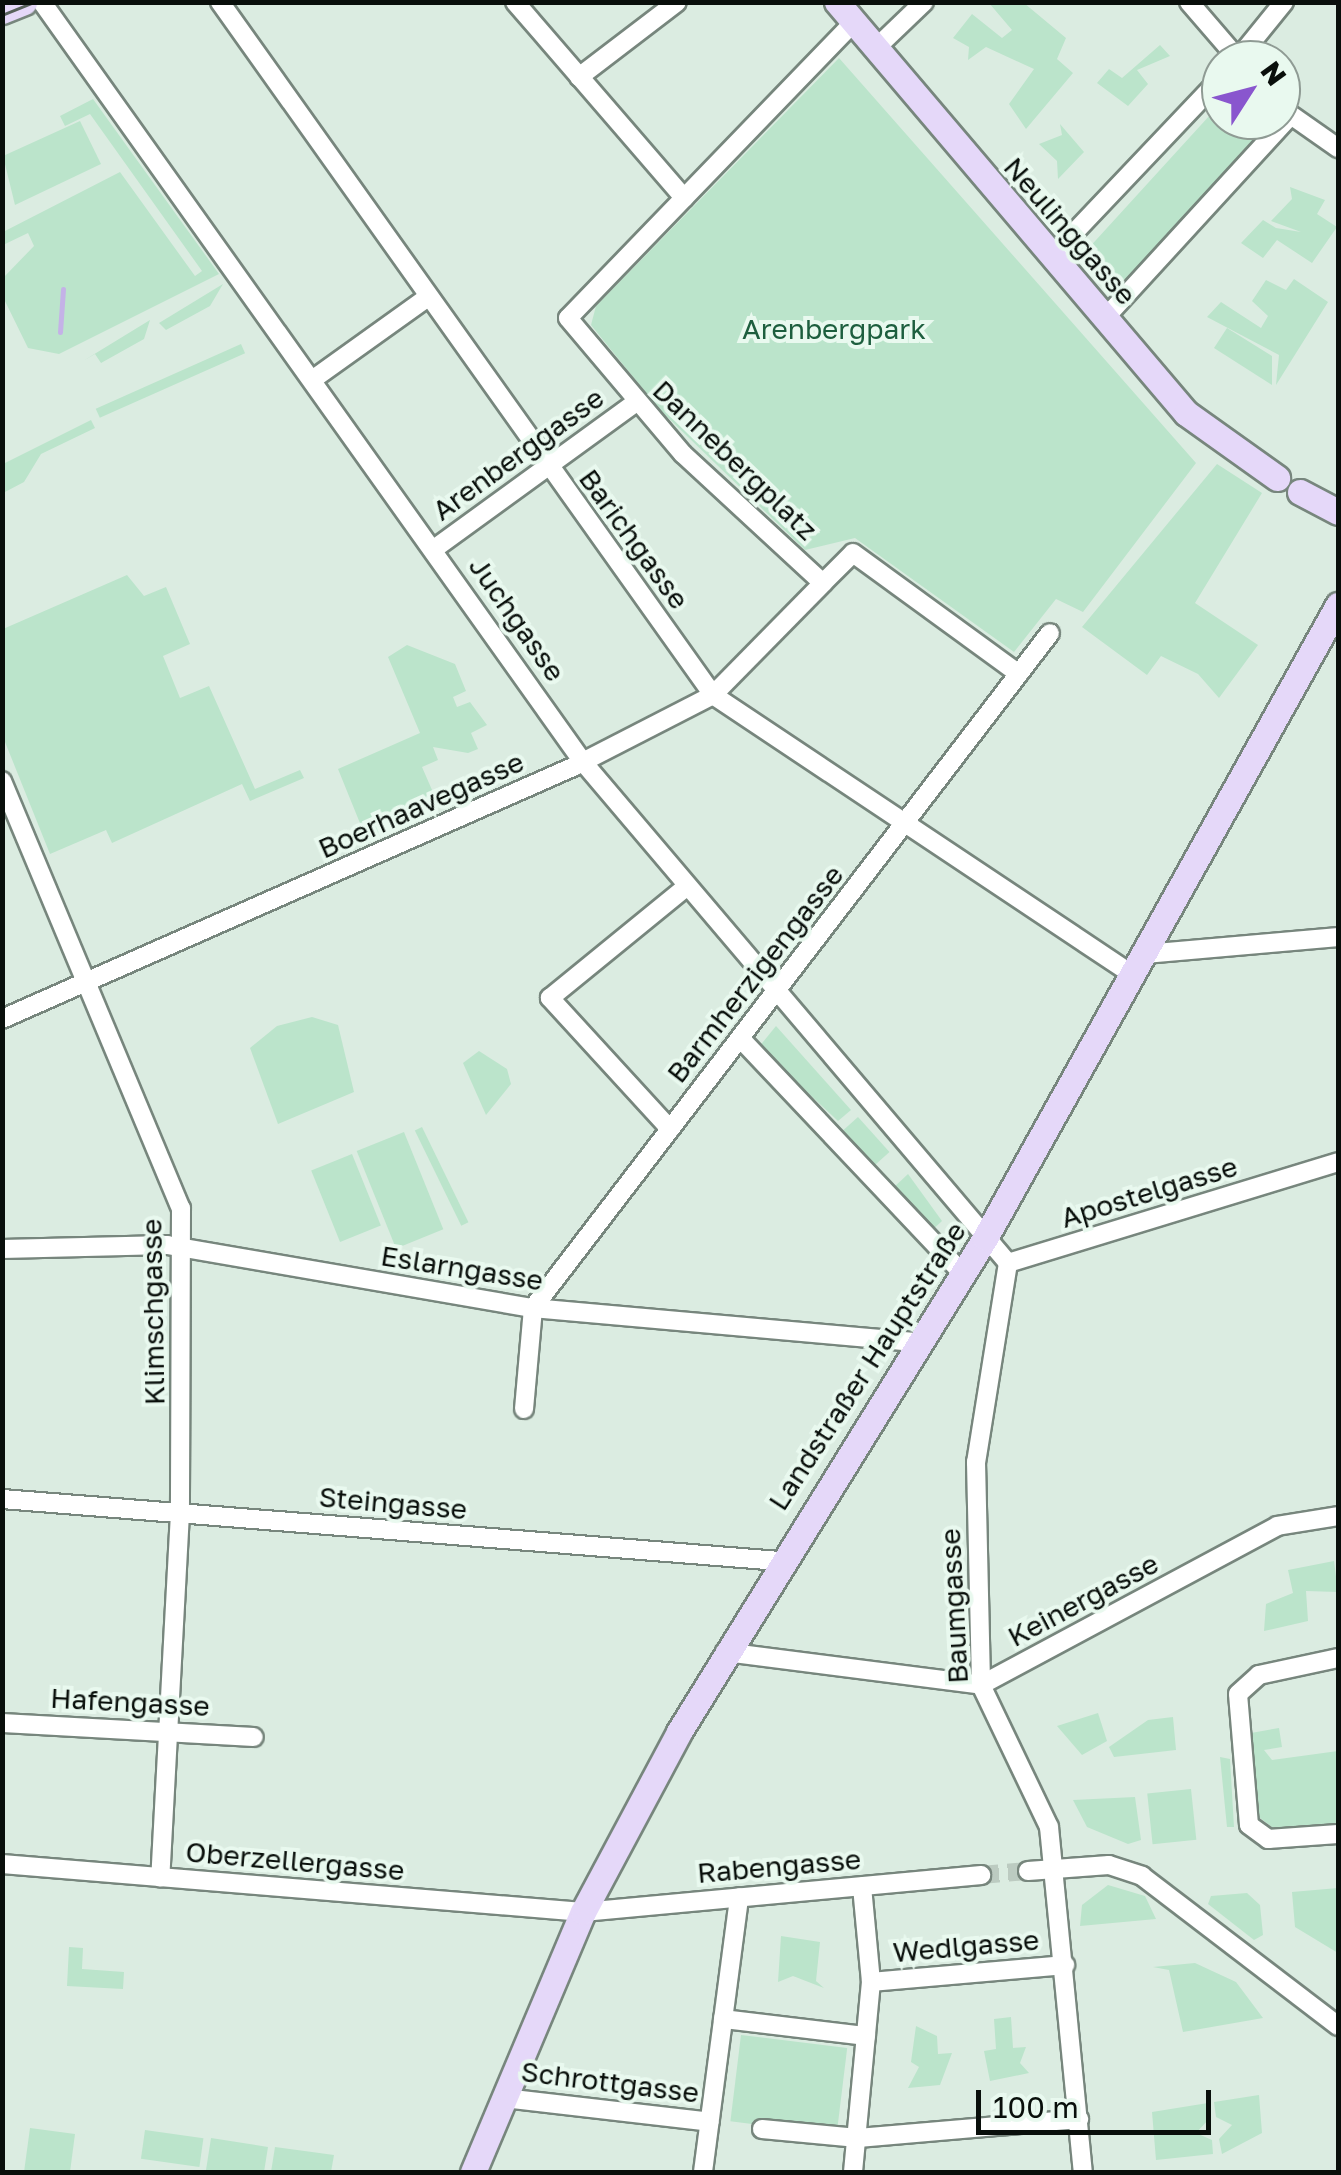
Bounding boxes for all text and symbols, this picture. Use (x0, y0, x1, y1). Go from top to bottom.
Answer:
north arrow (1201, 40, 1301, 140)
text: N (1254, 55, 1294, 92)
street label: Neulinggasse (997, 150, 1143, 312)
park label: Arenbergpark (742, 312, 926, 346)
street label: Dannebergplatz (646, 373, 824, 547)
street label: Arenberggasse (426, 381, 610, 527)
street label: Barichgasse (572, 463, 696, 615)
street label: Juchgasse (462, 550, 572, 688)
street label: Boerhaavegasse (313, 745, 529, 865)
street label: Barmherzigengasse (660, 859, 850, 1089)
street label: Apostelgasse (1057, 1149, 1241, 1235)
street label: Landstraßer Hauptstraße (761, 1216, 973, 1516)
street label: Klimschgasse (135, 1218, 171, 1406)
street label: Eslarngasse (378, 1239, 546, 1297)
street label: Steingasse (318, 1480, 468, 1526)
street label: Baumgasse (933, 1528, 975, 1684)
street label: Keinergasse (1002, 1546, 1164, 1654)
street label: Hafengasse (50, 1681, 210, 1723)
street label: Oberzellergasse (184, 1835, 406, 1887)
street label: Rabengasse (696, 1842, 862, 1890)
street label: Wedlgasse (891, 1923, 1041, 1969)
street label: Schrottgasse (519, 2054, 701, 2110)
scale bar (981, 2070, 1216, 2132)
text: 100 m (993, 2089, 1079, 2125)

